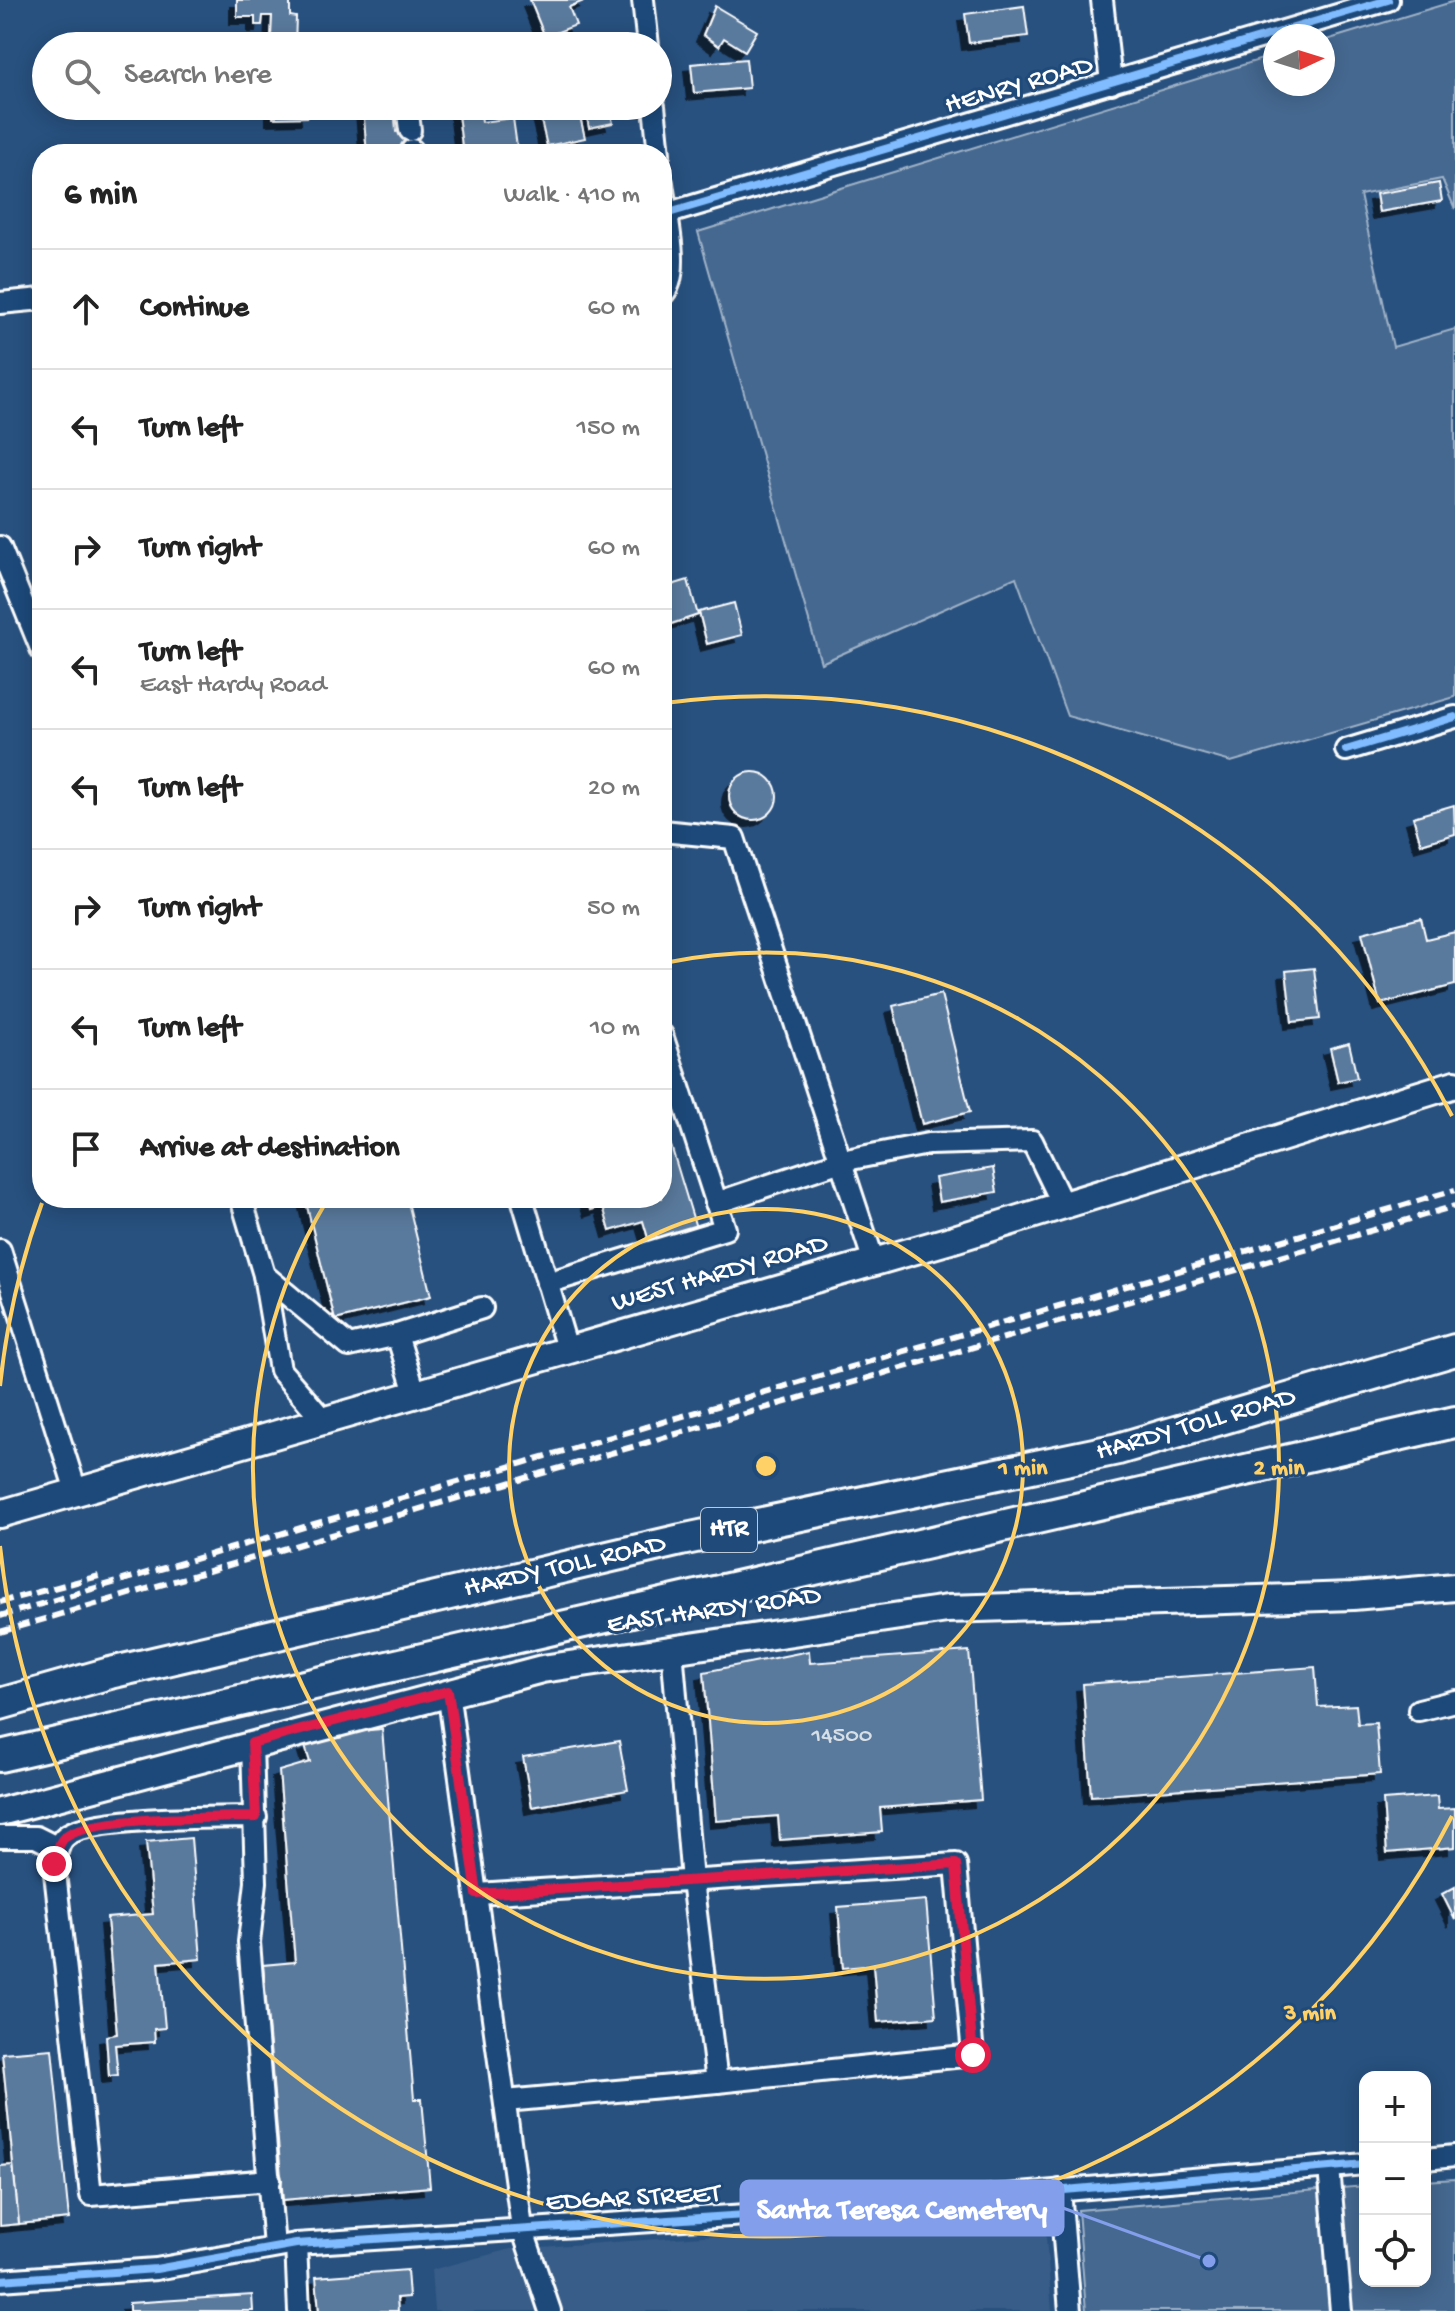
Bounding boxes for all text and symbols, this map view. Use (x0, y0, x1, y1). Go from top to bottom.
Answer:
north arrow (1263, 24, 1335, 96)
search box (32, 32, 672, 120)
street label: HENRY ROAD (941, 49, 1097, 123)
icon: search (60, 54, 104, 98)
text: Search here (124, 59, 272, 94)
text: 6 min (64, 176, 137, 216)
text: Walk · 410 m (503, 181, 640, 212)
icon: ahead (64, 287, 108, 331)
text: Continue (140, 292, 249, 327)
text: 60 m (587, 294, 640, 325)
icon: left (64, 407, 108, 451)
text: Turn left (140, 412, 241, 447)
text: 150 m (576, 414, 640, 445)
icon: right (64, 527, 108, 571)
text: Turn right (140, 532, 260, 567)
text: 60 m (587, 534, 640, 565)
text: Turn left (140, 636, 241, 671)
icon: left (64, 647, 108, 691)
text: 60 m (587, 654, 640, 685)
text: East Hardy Road (140, 671, 326, 702)
icon: left (64, 767, 108, 811)
text: Turn left (140, 772, 241, 807)
text: 20 m (588, 774, 640, 805)
icon: right (64, 887, 108, 931)
text: Turn right (140, 892, 260, 927)
text: 50 m (587, 894, 640, 925)
icon: left (64, 1007, 108, 1051)
text: Turn left (140, 1012, 241, 1047)
text: 10 m (590, 1014, 640, 1045)
icon: arrive (64, 1127, 108, 1171)
text: Arrive at destination (140, 1132, 400, 1167)
street label: WEST HARDY ROAD (608, 1227, 832, 1321)
street label: HARDY TOLL ROAD (1092, 1381, 1300, 1469)
centre of rings (752, 1452, 780, 1480)
text: 1 min (997, 1455, 1048, 1484)
text: 2 min (1253, 1455, 1305, 1484)
road number: HTR (701, 1508, 757, 1552)
street label: HARDY TOLL ROAD (461, 1528, 670, 1606)
street label: EAST HARDY ROAD (605, 1580, 824, 1642)
house number: 14500 (811, 1722, 872, 1751)
route end (36, 1846, 72, 1882)
text: 3 min (1283, 2000, 1336, 2029)
route start (955, 2037, 991, 2073)
map controls (1359, 2071, 1431, 2287)
button: + (1359, 2071, 1431, 2143)
button: − (1359, 2143, 1431, 2215)
street label: EDGAR STREET (545, 2178, 723, 2220)
callout: Santa Teresa Cemetery (741, 2181, 1063, 2235)
text: Santa Teresa Cemetery (757, 2195, 1047, 2230)
button: locate (1359, 2215, 1431, 2287)

